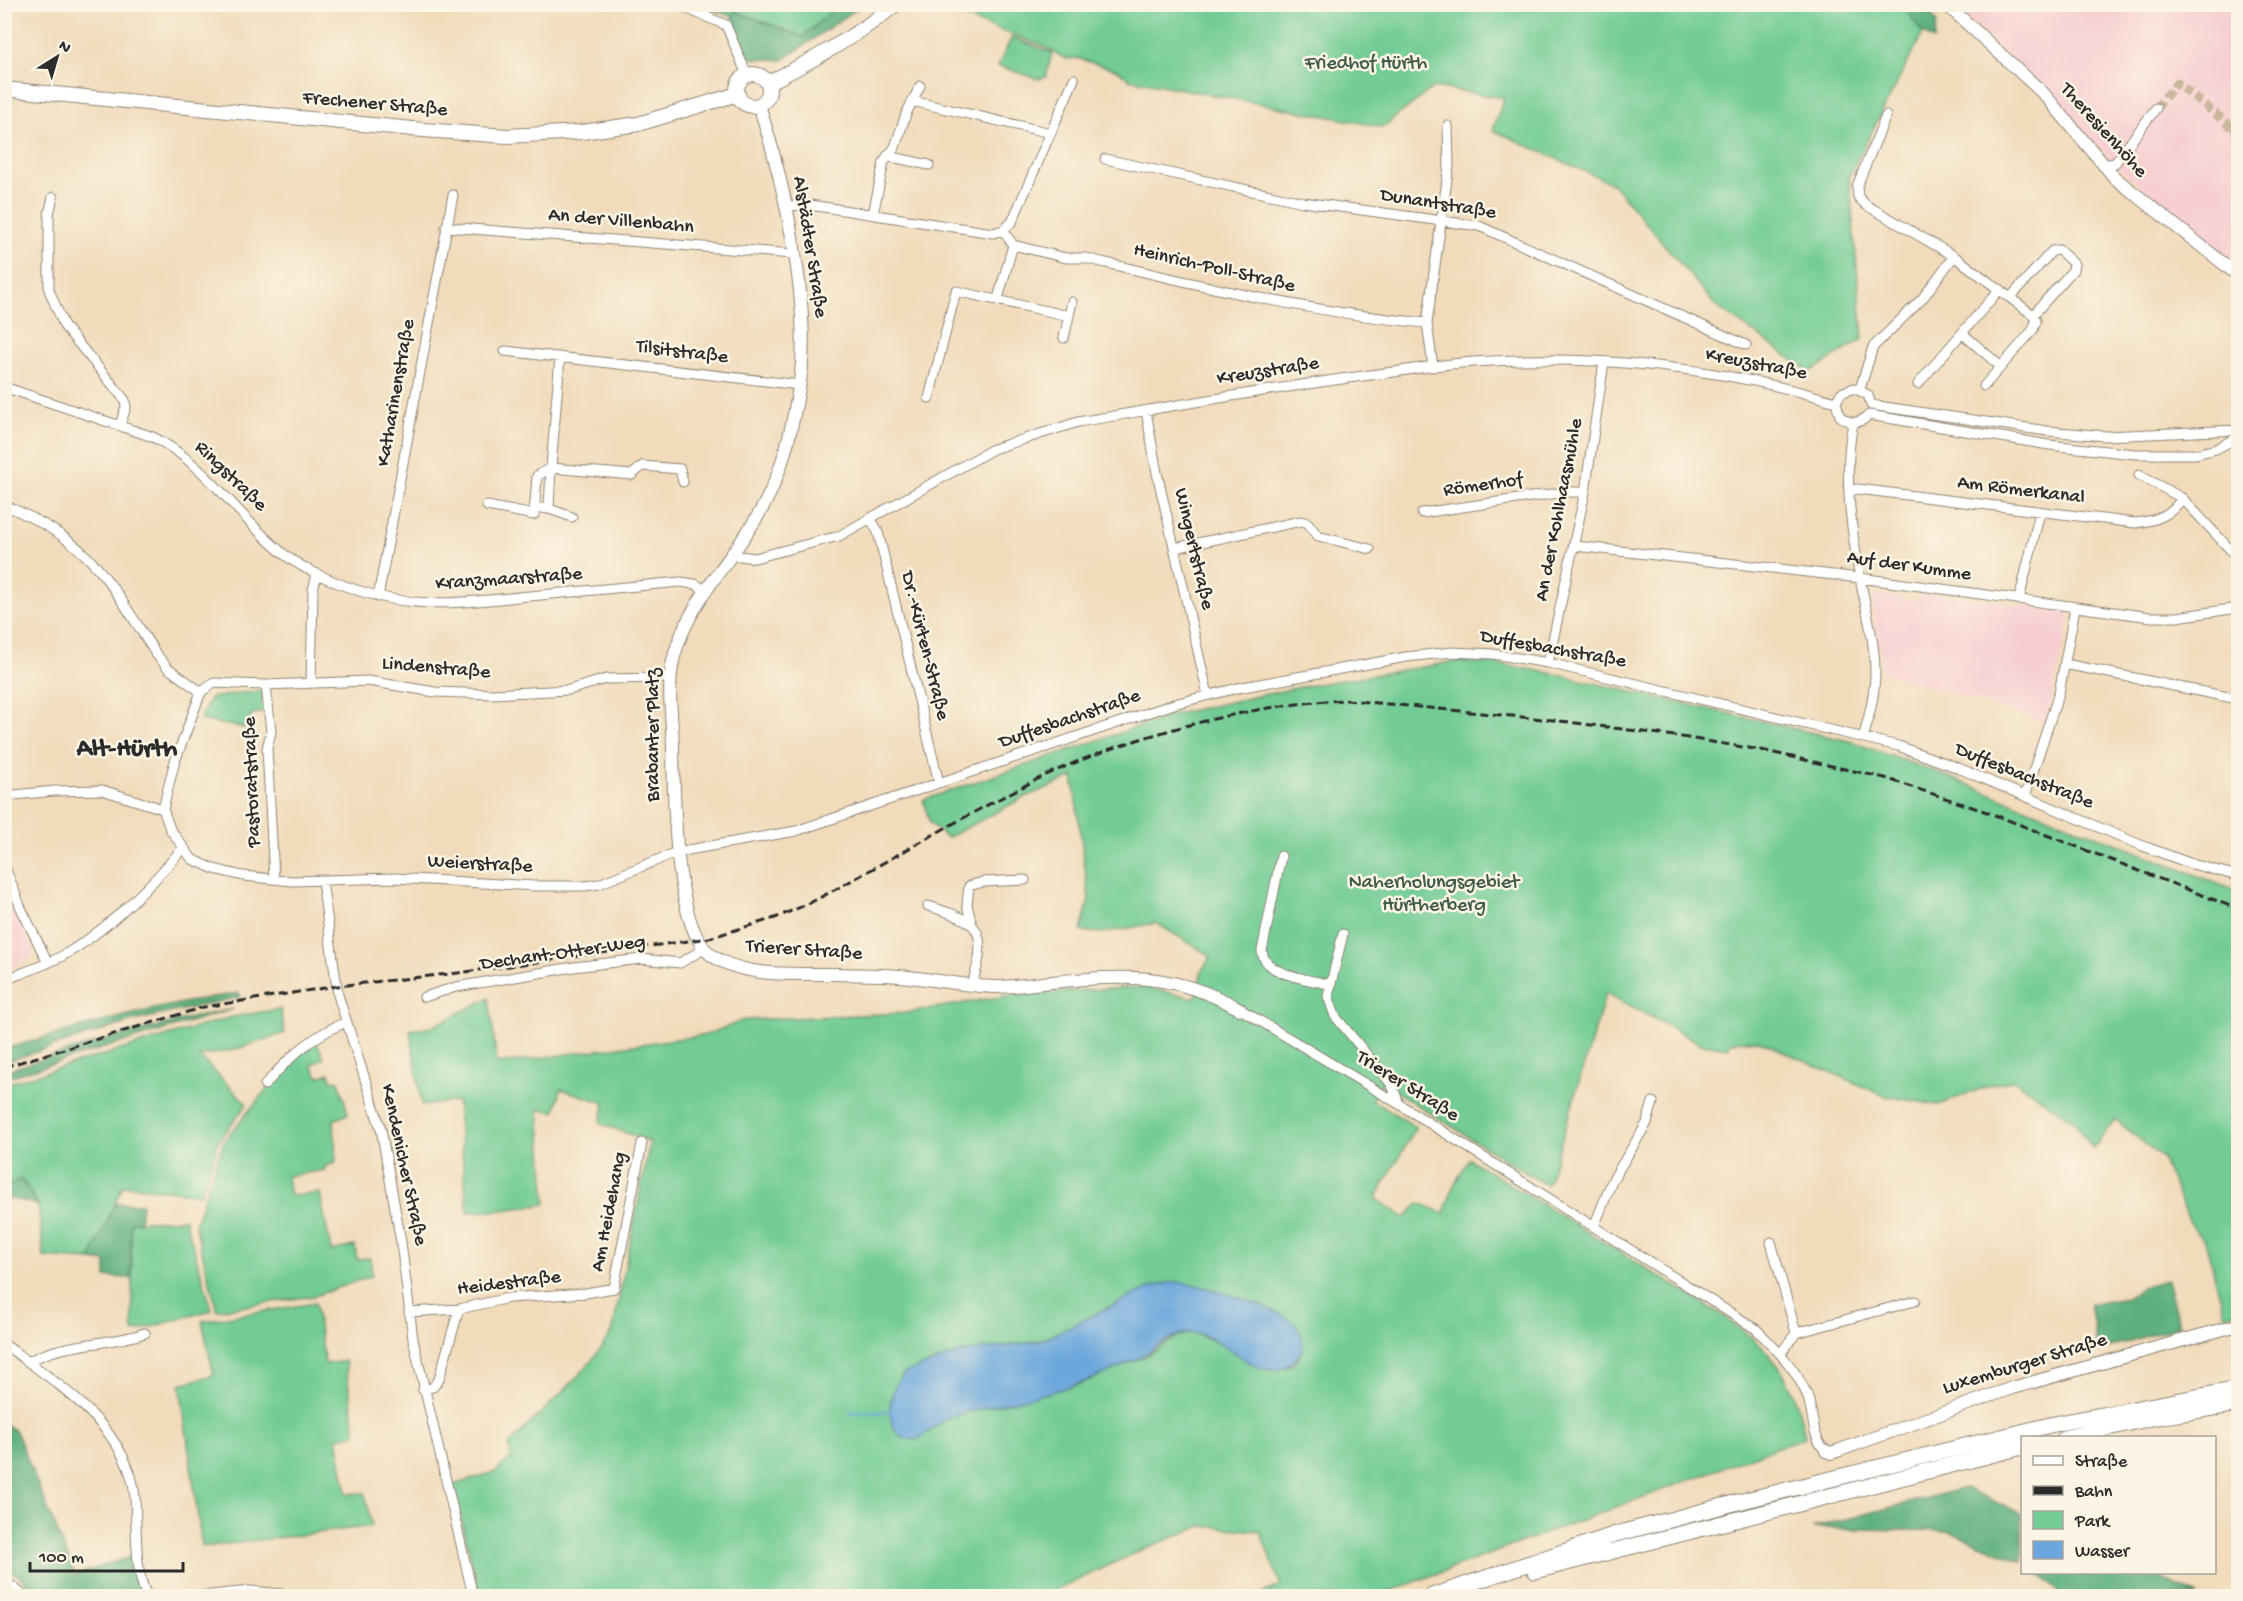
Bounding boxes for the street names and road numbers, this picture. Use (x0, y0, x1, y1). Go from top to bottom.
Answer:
street label: Theresienhöhe (2054, 78, 2152, 184)
street label: Frechener Straße (301, 87, 449, 123)
street label: Alstädter Straße (786, 175, 832, 320)
street label: Dunantstraße (1376, 184, 1498, 226)
street label: An der Villenbahn (547, 204, 695, 240)
street label: Heinrich-Poll-Straße (1131, 239, 1298, 299)
street label: Katharinenstraße (373, 317, 421, 468)
street label: Tilsitstraße (634, 336, 730, 370)
street label: Kreuzstraße (1703, 344, 1809, 386)
street label: Kreuzstraße (1215, 352, 1321, 391)
street label: An der Kohlhaasmühle (1531, 416, 1589, 603)
street label: Ringstraße (189, 437, 272, 518)
street label: Römerhof (1442, 469, 1526, 503)
street label: Am Römerkanal (1956, 472, 2086, 510)
street label: Wingertstraße (1168, 486, 1218, 613)
street label: Auf der Kumme (1845, 547, 1973, 587)
street label: Kranzmaarstraße (435, 563, 584, 597)
street label: Dr.-Kürten-Straße (894, 567, 954, 723)
street label: Duffesbachstraße (1476, 625, 1628, 674)
street label: Lindenstraße (381, 653, 492, 685)
street label: Brabanter Platz (643, 667, 666, 803)
street label: Duffesbachstraße (995, 685, 1144, 756)
street label: Pastoratstraße (239, 716, 267, 849)
street label: Duffesbachstraße (1949, 738, 2097, 816)
street label: Weierstraße (427, 851, 534, 879)
street label: Dechant-Otter-Weg (477, 931, 647, 977)
street label: Trierer Straße (744, 935, 864, 967)
street label: Trierer Straße (1351, 1046, 1463, 1128)
street label: Kendenicher Straße (375, 1082, 431, 1249)
street label: Am Heidehang (587, 1150, 633, 1274)
street label: Heidestraße (456, 1266, 563, 1302)
street label: Luxemburger Straße (1940, 1329, 2110, 1401)

